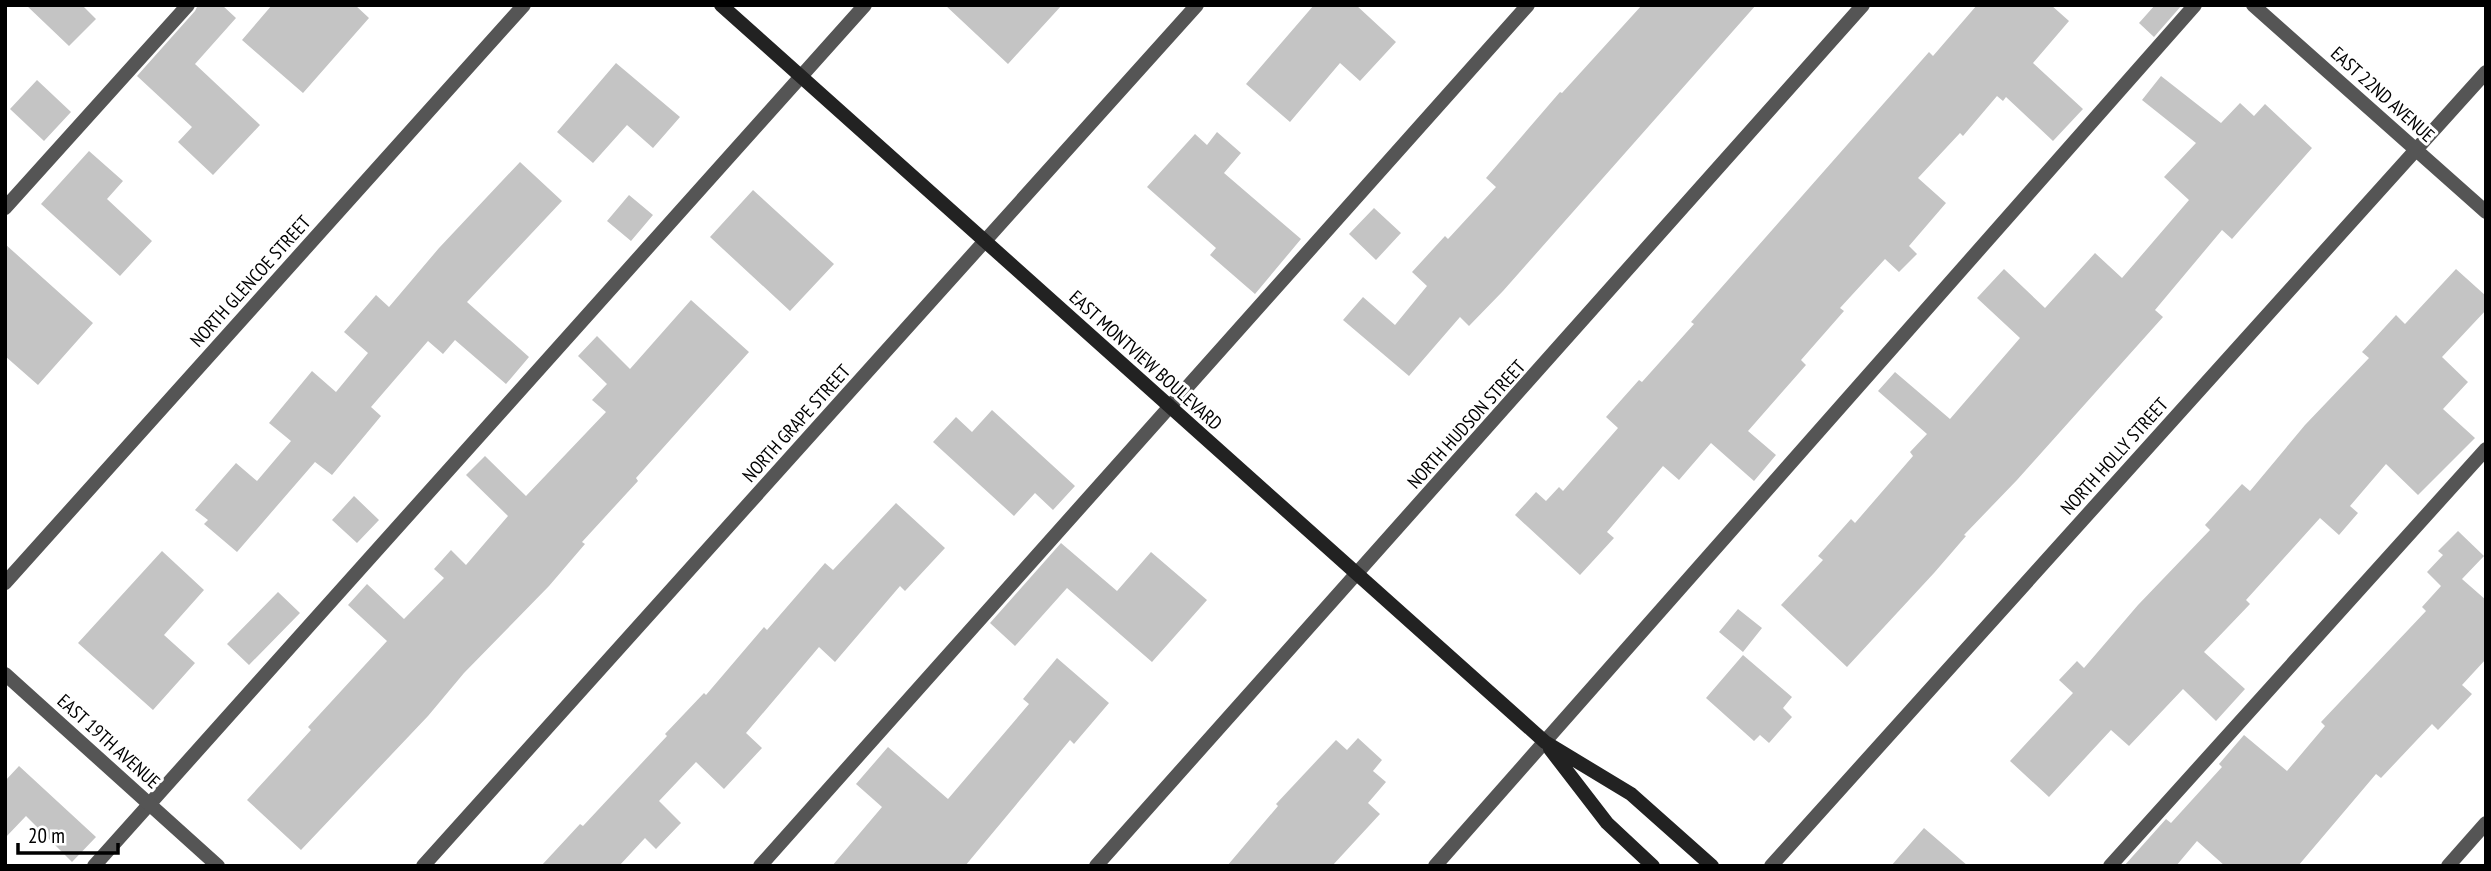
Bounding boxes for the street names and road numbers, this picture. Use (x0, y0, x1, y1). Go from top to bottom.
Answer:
street label: EAST 22ND AVENUE (2326, 41, 2440, 147)
street label: NORTH GLENCOE STREET (185, 210, 316, 352)
street label: EAST MONTVIEW BOULEVARD (1065, 285, 1227, 435)
street label: NORTH HUDSON STREET (1402, 354, 1530, 493)
street label: NORTH GRAPE STREET (737, 359, 855, 487)
street label: NORTH HOLLY STREET (2055, 392, 2173, 519)
street label: EAST 19TH AVENUE (53, 689, 165, 793)

